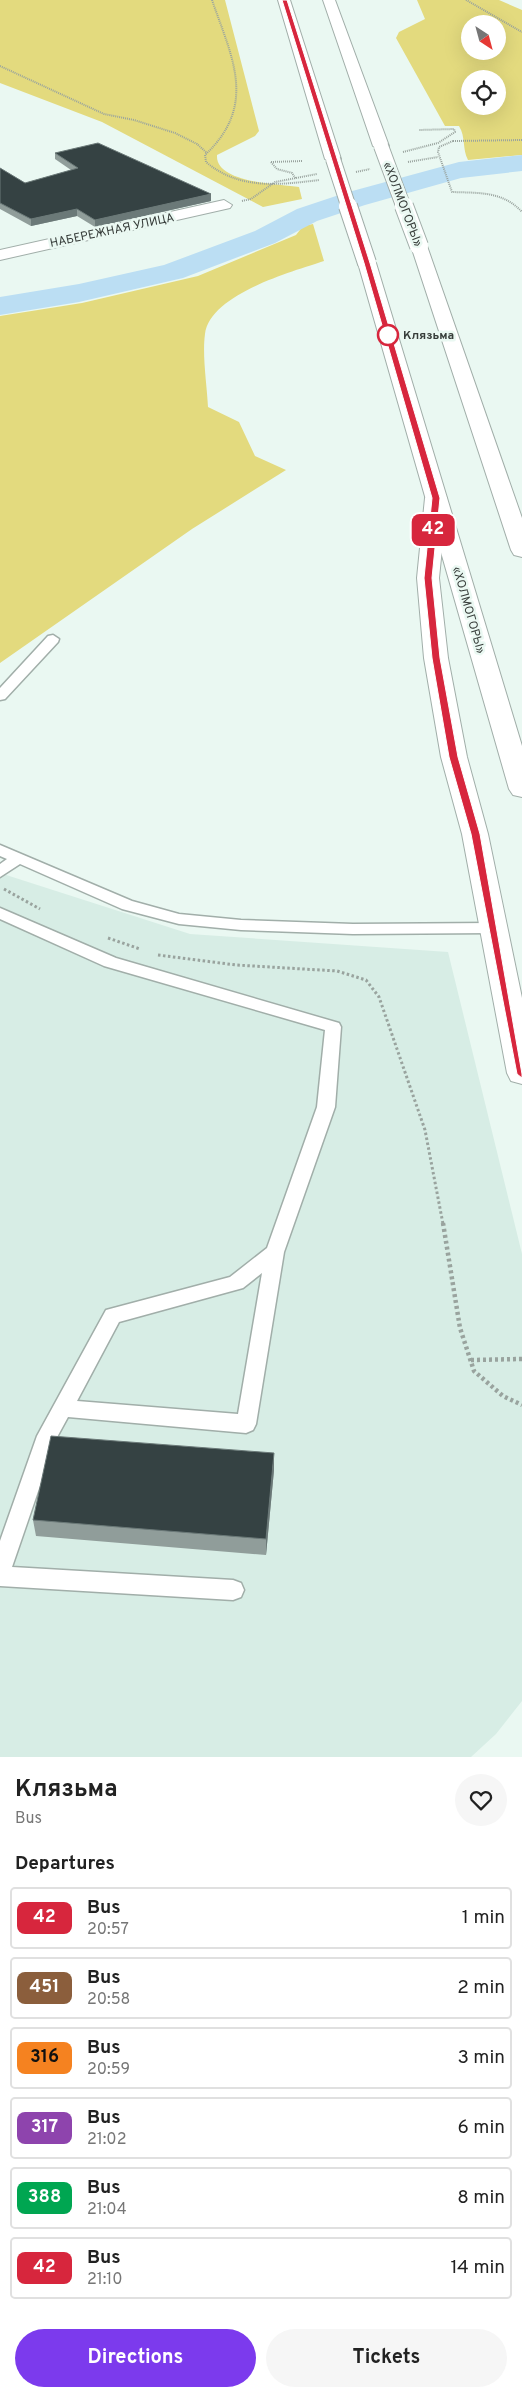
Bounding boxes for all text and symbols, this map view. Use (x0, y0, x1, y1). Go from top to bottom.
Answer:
north arrow (461, 15, 506, 60)
map controls (461, 15, 506, 115)
button: locate (461, 70, 506, 115)
street label: «ХОЛМОГОРЫ» (379, 160, 426, 249)
street label: НАБЕРЕЖНАЯ УЛИЦА (49, 210, 176, 252)
marker: Клязьма (377, 324, 399, 346)
place label: Клязьма (403, 328, 454, 344)
line badge: 42 (410, 514, 456, 546)
text: 42 (422, 518, 444, 541)
street label: «ХОЛМОГОРЫ» (448, 565, 488, 656)
button: heart (455, 1774, 507, 1826)
text: Клязьма (15, 1775, 118, 1805)
text: Bus (15, 1809, 42, 1829)
text: Departures (15, 1852, 115, 1876)
text: Bus (87, 1896, 121, 1920)
text: 42 (33, 1906, 56, 1929)
text: 1 min (462, 1906, 505, 1930)
text: 20:57 (87, 1920, 129, 1940)
text: Bus (87, 1966, 121, 1990)
text: 451 (30, 1976, 59, 1999)
text: 2 min (457, 1976, 505, 2000)
text: 20:58 (87, 1990, 130, 2010)
text: Bus (87, 2036, 121, 2060)
text: 316 (30, 2046, 59, 2069)
text: 3 min (457, 2046, 505, 2070)
text: 20:59 (87, 2060, 130, 2080)
text: Bus (87, 2106, 121, 2130)
text: 317 (31, 2116, 58, 2139)
text: 6 min (458, 2116, 505, 2140)
text: 21:02 (87, 2130, 126, 2150)
text: Bus (87, 2176, 121, 2200)
text: 388 (28, 2186, 61, 2209)
text: 8 min (457, 2186, 505, 2210)
text: 21:04 (87, 2200, 127, 2220)
text: Bus (87, 2246, 121, 2270)
text: 42 (33, 2256, 56, 2279)
text: 14 min (450, 2256, 505, 2280)
text: 21:10 (87, 2270, 123, 2290)
button: Directions (15, 2329, 256, 2387)
button: Tickets (266, 2329, 507, 2387)

